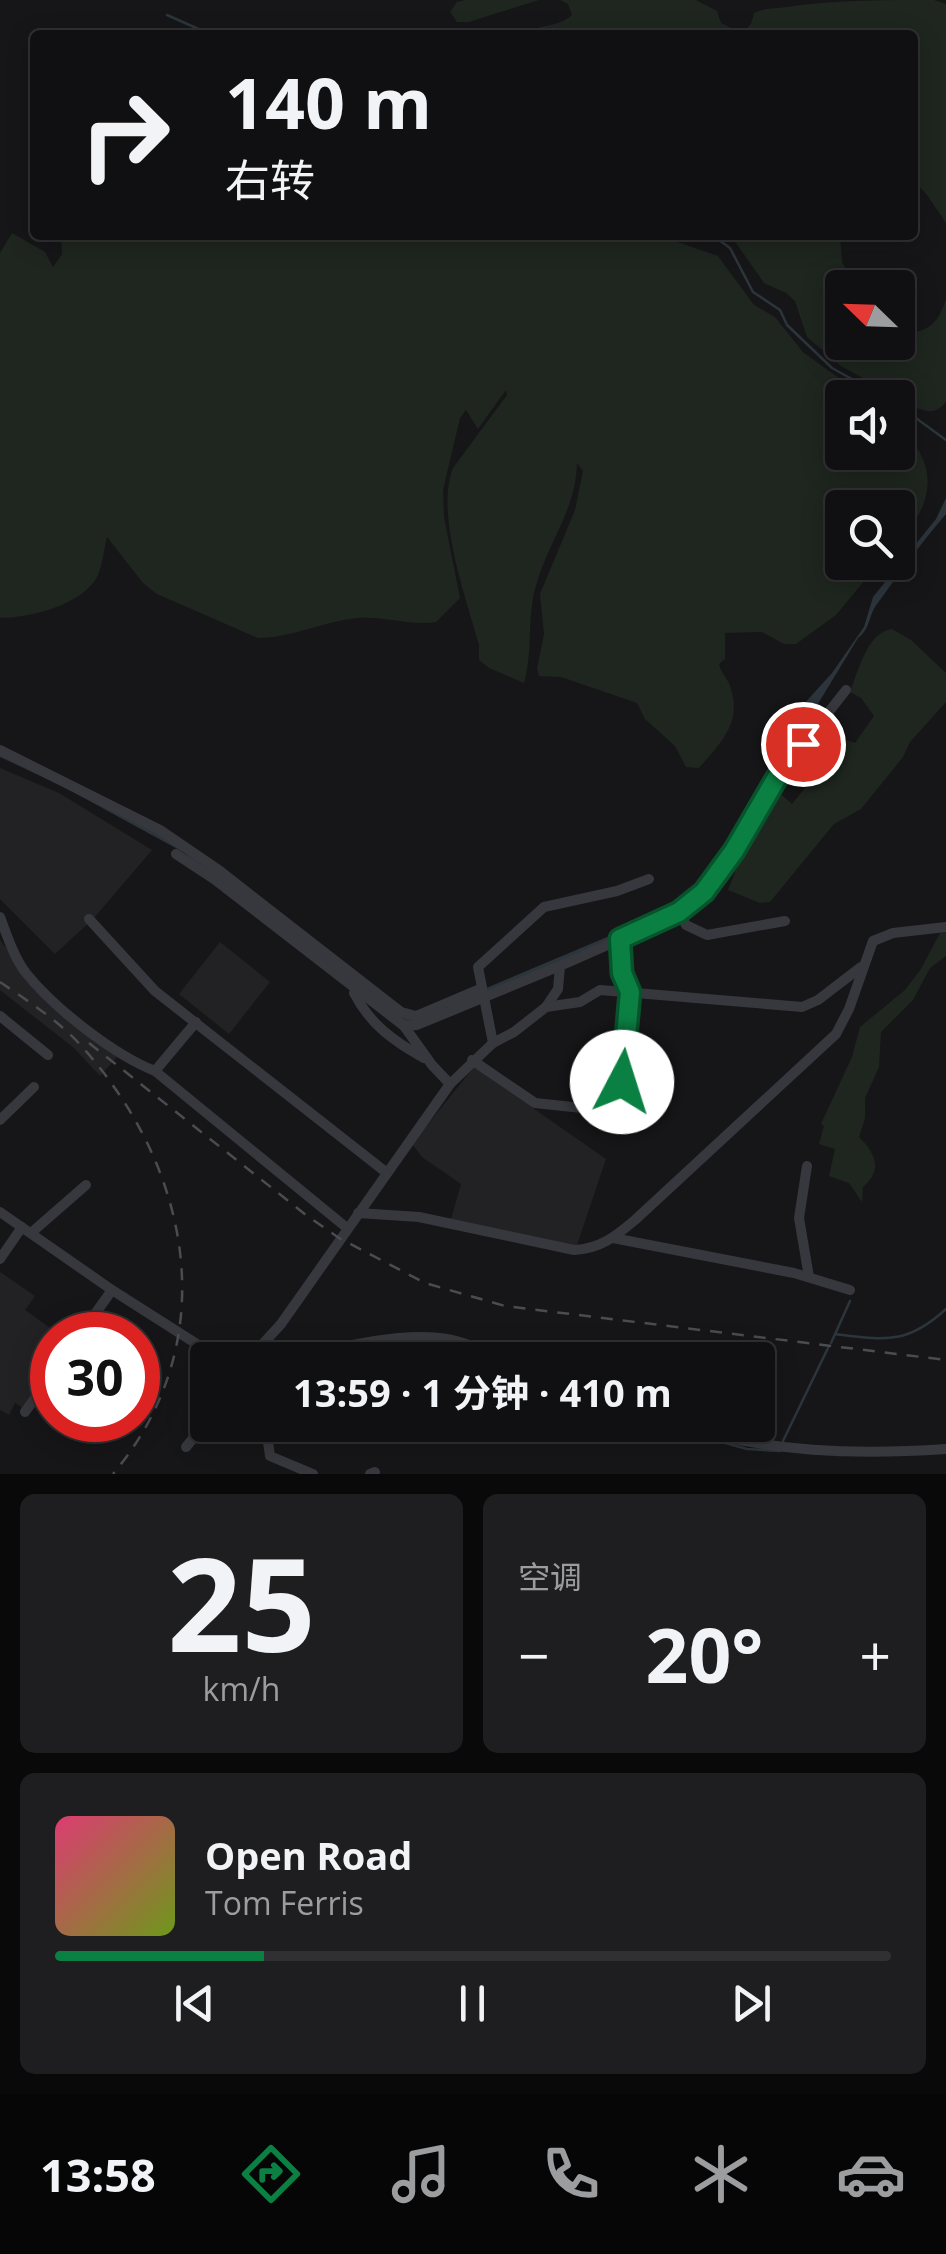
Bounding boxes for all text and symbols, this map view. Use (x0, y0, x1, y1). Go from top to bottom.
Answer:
text: 140 m (225, 54, 432, 150)
icon: right (60, 70, 190, 200)
text: 右转 (225, 149, 315, 210)
north arrow (825, 270, 915, 360)
map controls (825, 270, 915, 580)
button: sound (825, 380, 915, 470)
button: search (825, 490, 915, 580)
pin (761, 702, 846, 787)
icon: arrive (776, 717, 831, 772)
position arrow (570, 1030, 674, 1134)
speed limit sign: 30 (30, 1312, 160, 1442)
text: 13:59 · 1 分钟 · 410 m (293, 1366, 672, 1418)
text: 25 (167, 1513, 316, 1690)
text: 空调 (518, 1555, 582, 1598)
text: 20° (646, 1603, 763, 1705)
text: − (518, 1617, 549, 1692)
text: + (860, 1617, 891, 1692)
text: km/h (203, 1667, 280, 1710)
text: Open Road (205, 1829, 412, 1881)
text: Tom Ferris (205, 1881, 364, 1924)
icon: previous (167, 1976, 222, 2031)
icon: pause (445, 1976, 500, 2031)
icon: next (724, 1976, 779, 2031)
icon: directions (236, 2139, 306, 2209)
icon: music (386, 2139, 456, 2209)
icon: phone (536, 2139, 606, 2209)
icon: climate (686, 2139, 756, 2209)
icon: car (836, 2139, 906, 2209)
text: 13:58 (40, 2144, 156, 2205)

